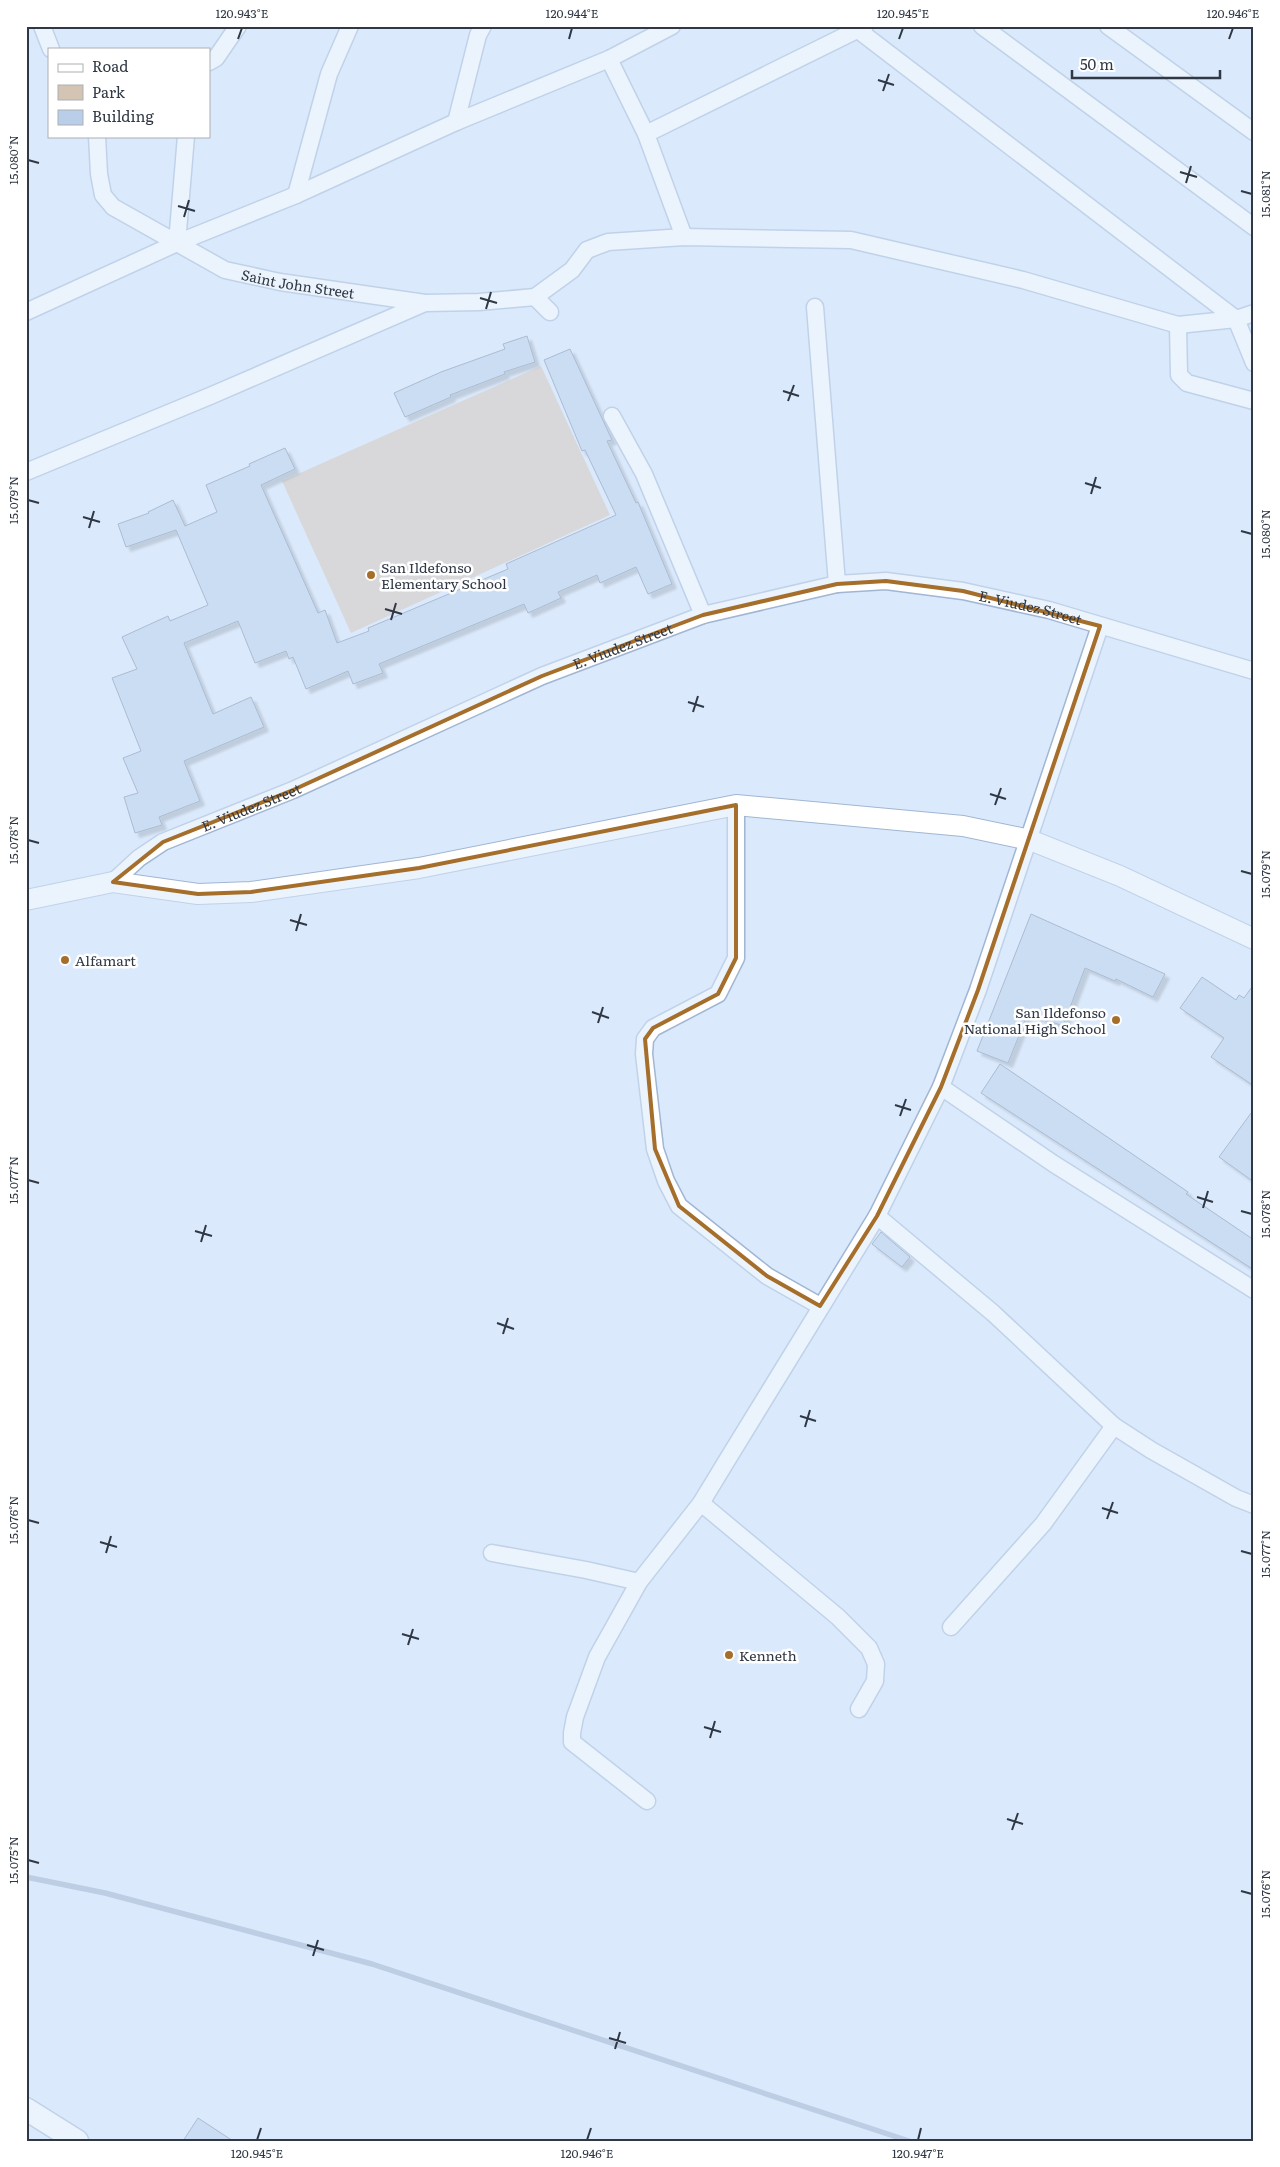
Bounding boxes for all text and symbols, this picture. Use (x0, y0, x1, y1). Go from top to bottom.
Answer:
text: 120.943°E (216, 4, 269, 22)
text: 120.944°E (546, 4, 599, 22)
text: 120.945°E (877, 4, 930, 22)
text: 120.946°E (1207, 4, 1260, 22)
legend (48, 48, 210, 138)
scale bar (1072, 48, 1220, 80)
text: 50 m (1080, 52, 1114, 75)
text: Road (92, 54, 128, 77)
text: Park (92, 80, 126, 103)
text: Building (92, 104, 154, 127)
text: 15.080°N (4, 135, 22, 185)
text: 15.081°N (1256, 170, 1274, 218)
street label: Saint John Street (240, 264, 356, 303)
text: 15.079°N (4, 476, 22, 524)
text: 15.080°N (1256, 509, 1274, 559)
place label: San Ildefonso Elementary School (381, 557, 507, 593)
marker: San Ildefonso Elementary School (365, 569, 377, 581)
street label: E. Viudez Street (977, 585, 1085, 629)
street label: E. Viudez Street (569, 617, 676, 674)
street label: E. Viudez Street (198, 778, 304, 836)
text: 15.078°N (4, 816, 22, 864)
text: 15.079°N (1256, 850, 1274, 898)
place label: Alfamart (75, 950, 136, 970)
marker: Alfamart (59, 954, 71, 966)
place label: San Ildefonso National High School (964, 1002, 1106, 1038)
marker: San Ildefonso National High School (1110, 1014, 1122, 1026)
text: 15.077°N (4, 1156, 22, 1204)
text: 15.078°N (1256, 1190, 1274, 1238)
text: 15.076°N (4, 1496, 22, 1544)
text: 15.077°N (1256, 1530, 1274, 1578)
place label: Kenneth (739, 1645, 797, 1665)
marker: Kenneth (723, 1649, 735, 1661)
text: 15.075°N (4, 1836, 22, 1884)
text: 15.076°N (1256, 1870, 1274, 1918)
text: 120.945°E (231, 2144, 284, 2162)
text: 120.946°E (561, 2144, 614, 2162)
text: 120.947°E (892, 2144, 944, 2162)

